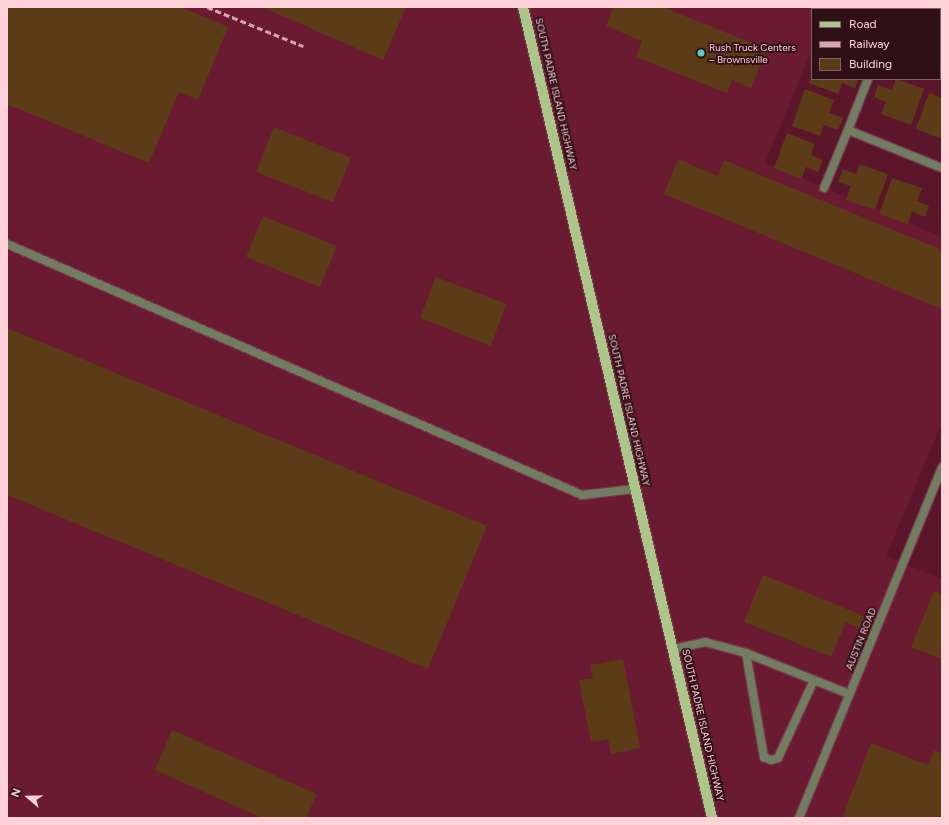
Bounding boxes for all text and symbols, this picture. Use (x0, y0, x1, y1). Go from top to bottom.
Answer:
legend (811, 8, 941, 80)
street label: SOUTH PADRE ISLAND HIGHWAY (533, 17, 579, 171)
text: Road (849, 17, 877, 31)
text: Railway (849, 37, 890, 51)
place label: Rush Truck Centers – Brownsville (709, 41, 796, 64)
marker: Rush Truck Centers – Brownsville (696, 48, 706, 58)
text: Building (849, 57, 892, 71)
street label: SOUTH PADRE ISLAND HIGHWAY (606, 333, 652, 487)
street label: AUSTIN ROAD (843, 606, 879, 672)
street label: SOUTH PADRE ISLAND HIGHWAY (680, 648, 726, 802)
north arrow (8, 777, 48, 817)
text: N (9, 787, 24, 799)

